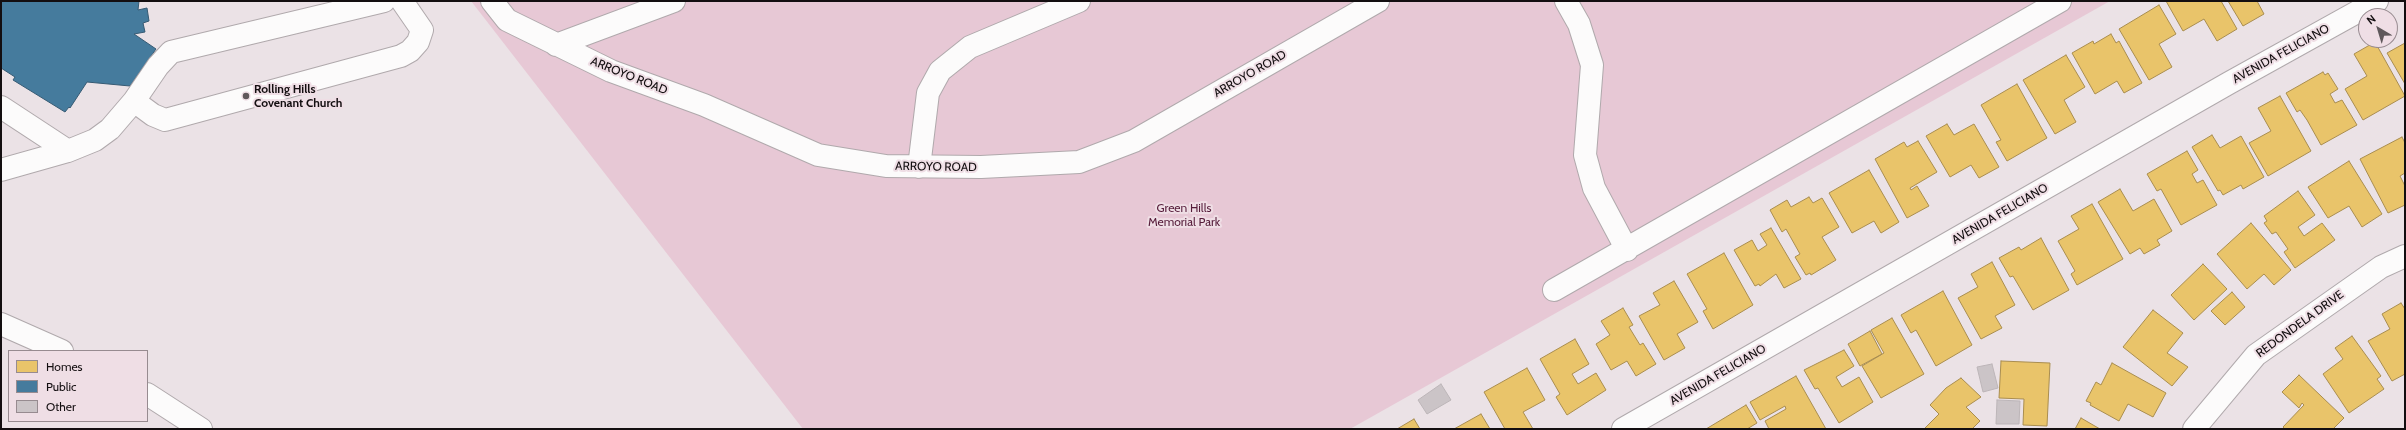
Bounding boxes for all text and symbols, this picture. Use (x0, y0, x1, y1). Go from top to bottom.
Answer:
north arrow (2358, 8, 2398, 48)
text: N (2364, 11, 2379, 27)
street label: AVENIDA FELICIANO (2230, 21, 2332, 87)
street label: ARROYO ROAD (1211, 47, 1289, 101)
street label: ARROYO ROAD (588, 54, 670, 98)
place label: Rolling Hills Covenant Church (254, 82, 342, 110)
marker: Rolling Hills Covenant Church (241, 91, 251, 101)
street label: ARROYO ROAD (895, 159, 977, 175)
street label: AVENIDA FELICIANO (1949, 181, 2051, 247)
park label: Green Hills Memorial Park (1148, 201, 1220, 229)
street label: REDONDELA DRIVE (2253, 287, 2347, 361)
street label: AVENIDA FELICIANO (1667, 342, 1769, 408)
legend (8, 350, 148, 422)
text: Homes (46, 359, 83, 374)
text: Public (46, 379, 77, 394)
text: Other (46, 399, 76, 414)

